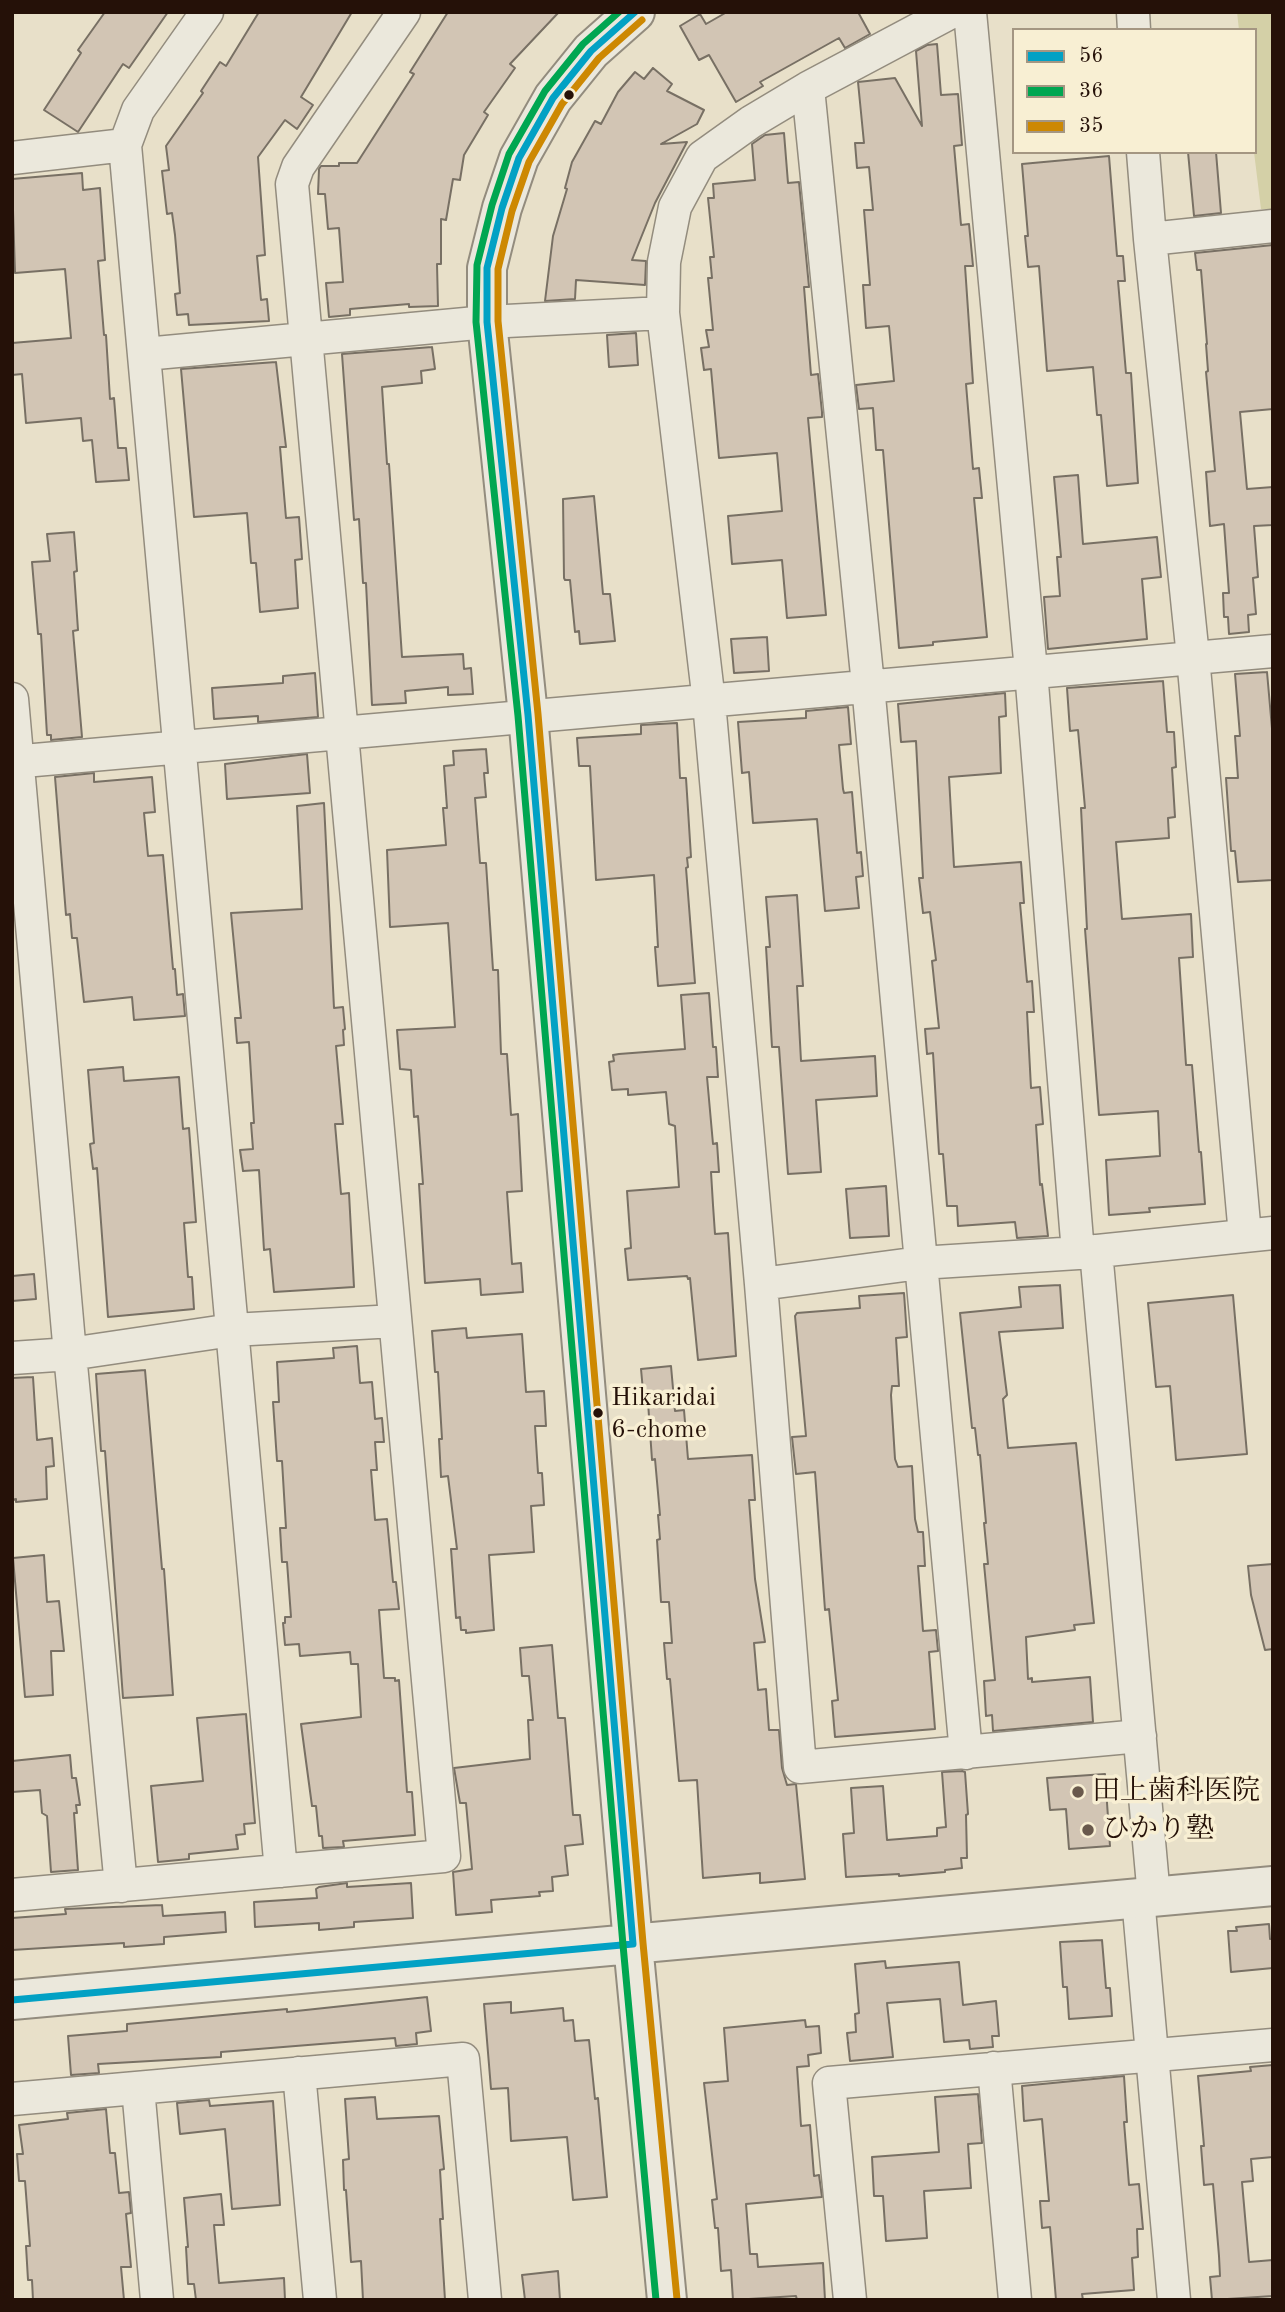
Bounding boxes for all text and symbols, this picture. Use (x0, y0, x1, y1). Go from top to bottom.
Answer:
legend (1012, 28, 1257, 154)
text: 56 (1079, 46, 1103, 67)
text: 36 (1079, 81, 1103, 102)
unlabelled marker (562, 88, 576, 102)
text: 35 (1079, 116, 1103, 137)
place label: Hikaridai 6-chome (611, 1382, 716, 1444)
marker: Hikaridai 6-chome (591, 1406, 605, 1420)
place label: 田上歯科医院 (1092, 1775, 1260, 1809)
marker: 田上歯科医院 (1070, 1784, 1086, 1800)
place label: ひかり塾 (1102, 1813, 1214, 1847)
marker: ひかり塾 (1080, 1822, 1096, 1838)

